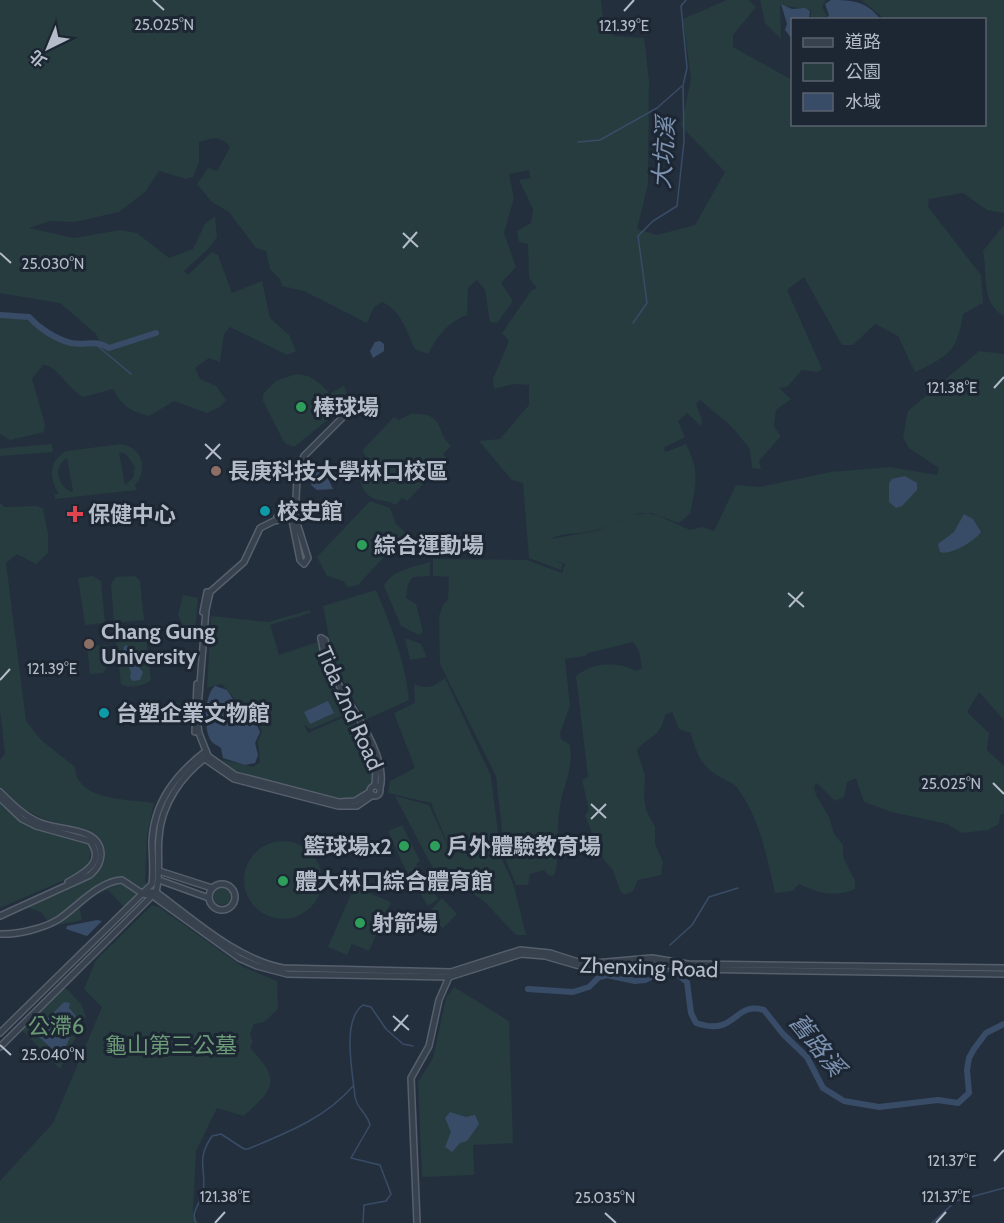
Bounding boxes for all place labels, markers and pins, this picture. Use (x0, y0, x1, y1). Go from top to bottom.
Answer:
place label: 棒球場 (313, 394, 379, 421)
marker: 棒球場 (294, 400, 308, 414)
place label: 長庚科技大學林口校區 (228, 458, 448, 485)
marker: 長庚科技大學林口校區 (209, 464, 223, 478)
place label: 校史館 (277, 498, 343, 525)
place label: 保健中心 (88, 501, 176, 528)
marker: 校史館 (258, 504, 272, 518)
marker: 保健中心 (66, 505, 84, 523)
place label: 綜合運動場 (374, 532, 484, 559)
marker: 綜合運動場 (355, 538, 369, 552)
place label: Chang Gung University (101, 618, 215, 670)
marker: Chang Gung University (82, 637, 96, 651)
place label: 台塑企業文物館 (116, 700, 270, 727)
marker: 台塑企業文物館 (97, 706, 111, 720)
place label: 籃球場x2 (304, 833, 392, 860)
place label: 戶外體驗教育場 (447, 833, 601, 860)
marker: 籃球場x2 (397, 839, 411, 853)
marker: 戶外體驗教育場 (428, 839, 442, 853)
place label: 體大林口綜合體育館 (295, 868, 493, 895)
marker: 體大林口綜合體育館 (276, 874, 290, 888)
place label: 射箭場 (372, 910, 438, 937)
marker: 射箭場 (353, 916, 367, 930)

